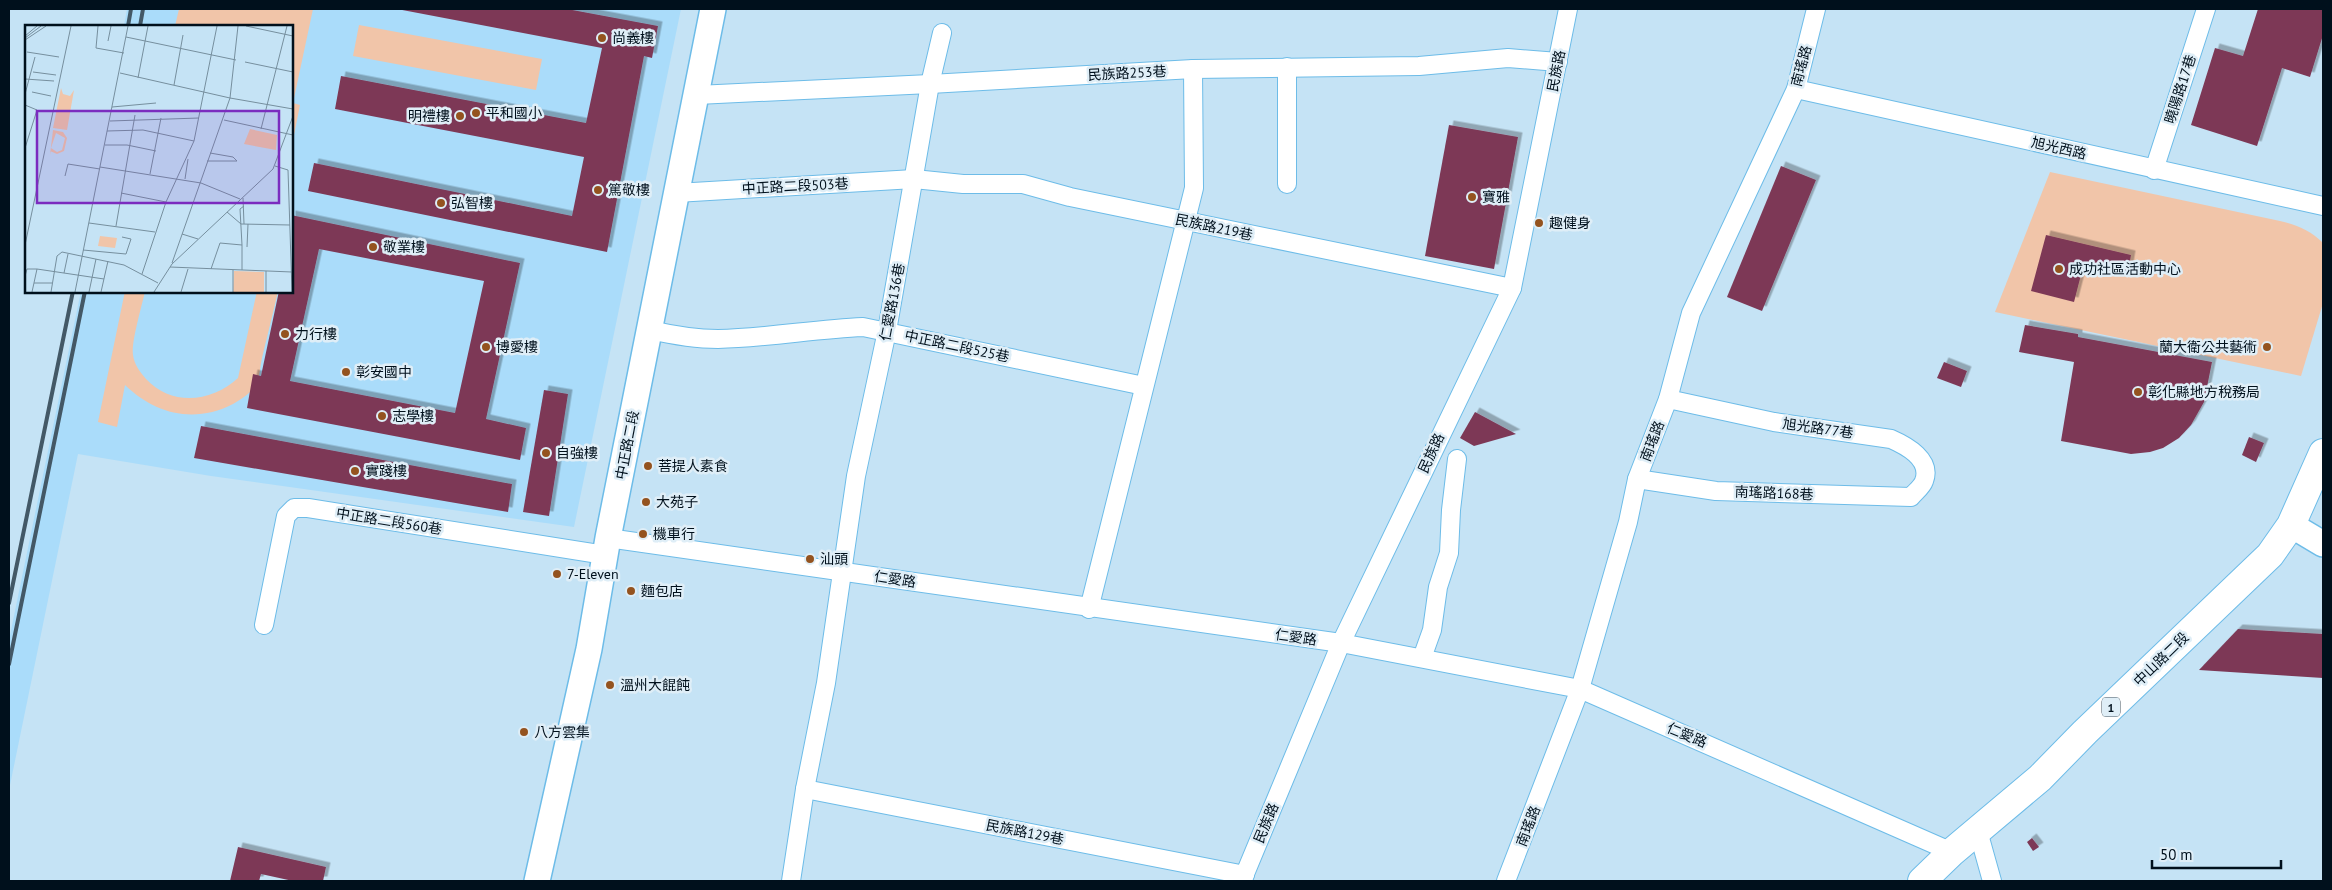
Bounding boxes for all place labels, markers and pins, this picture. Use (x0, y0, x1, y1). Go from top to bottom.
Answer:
place label: 尚義樓 (612, 29, 654, 47)
marker: 尚義樓 (596, 32, 608, 44)
place label: 平和國小 (486, 104, 542, 122)
place label: 明禮樓 (408, 107, 450, 125)
marker: 平和國小 (470, 107, 482, 119)
marker: 明禮樓 (454, 110, 466, 122)
place label: 篤敬樓 (608, 181, 650, 199)
marker: 篤敬樓 (592, 184, 604, 196)
place label: 寶雅 (1482, 188, 1510, 206)
marker: 寶雅 (1466, 191, 1478, 203)
place label: 弘智樓 (451, 194, 493, 212)
marker: 弘智樓 (435, 197, 447, 209)
place label: 趣健身 (1549, 214, 1591, 232)
marker: 趣健身 (1533, 217, 1545, 229)
place label: 敬業樓 (383, 238, 425, 256)
marker: 敬業樓 (367, 241, 379, 253)
place label: 成功社區活動中心 (2069, 260, 2181, 278)
marker: 成功社區活動中心 (2053, 263, 2065, 275)
place label: 力行樓 (295, 325, 337, 343)
marker: 力行樓 (279, 328, 291, 340)
place label: 博愛樓 (496, 338, 538, 356)
place label: 蘭大衛公共藝術 (2159, 338, 2257, 356)
marker: 博愛樓 (480, 341, 492, 353)
marker: 蘭大衛公共藝術 (2261, 341, 2273, 353)
place label: 彰安國中 (356, 363, 412, 381)
marker: 彰安國中 (340, 366, 352, 378)
place label: 彰化縣地方稅務局 (2148, 383, 2260, 401)
marker: 彰化縣地方稅務局 (2132, 386, 2144, 398)
place label: 志學樓 (392, 407, 434, 425)
marker: 志學樓 (376, 410, 388, 422)
place label: 自強樓 (556, 444, 598, 462)
marker: 自強樓 (540, 447, 552, 459)
place label: 菩提人素食 (658, 457, 728, 475)
marker: 菩提人素食 (642, 460, 654, 472)
place label: 實踐樓 (365, 462, 407, 480)
marker: 實踐樓 (349, 465, 361, 477)
place label: 大苑子 (656, 493, 698, 511)
marker: 大苑子 (640, 496, 652, 508)
place label: 機車行 (653, 525, 695, 543)
marker: 機車行 (637, 528, 649, 540)
place label: 汕頭 (820, 550, 848, 568)
marker: 汕頭 (804, 553, 816, 565)
place label: 7-Eleven (567, 565, 619, 583)
marker: 7-Eleven (551, 568, 563, 580)
place label: 麵包店 (641, 582, 683, 600)
marker: 麵包店 (625, 585, 637, 597)
place label: 溫州大餛飩 (620, 676, 690, 694)
marker: 溫州大餛飩 (604, 679, 616, 691)
place label: 八方雲集 (534, 723, 590, 741)
marker: 八方雲集 (518, 726, 530, 738)

